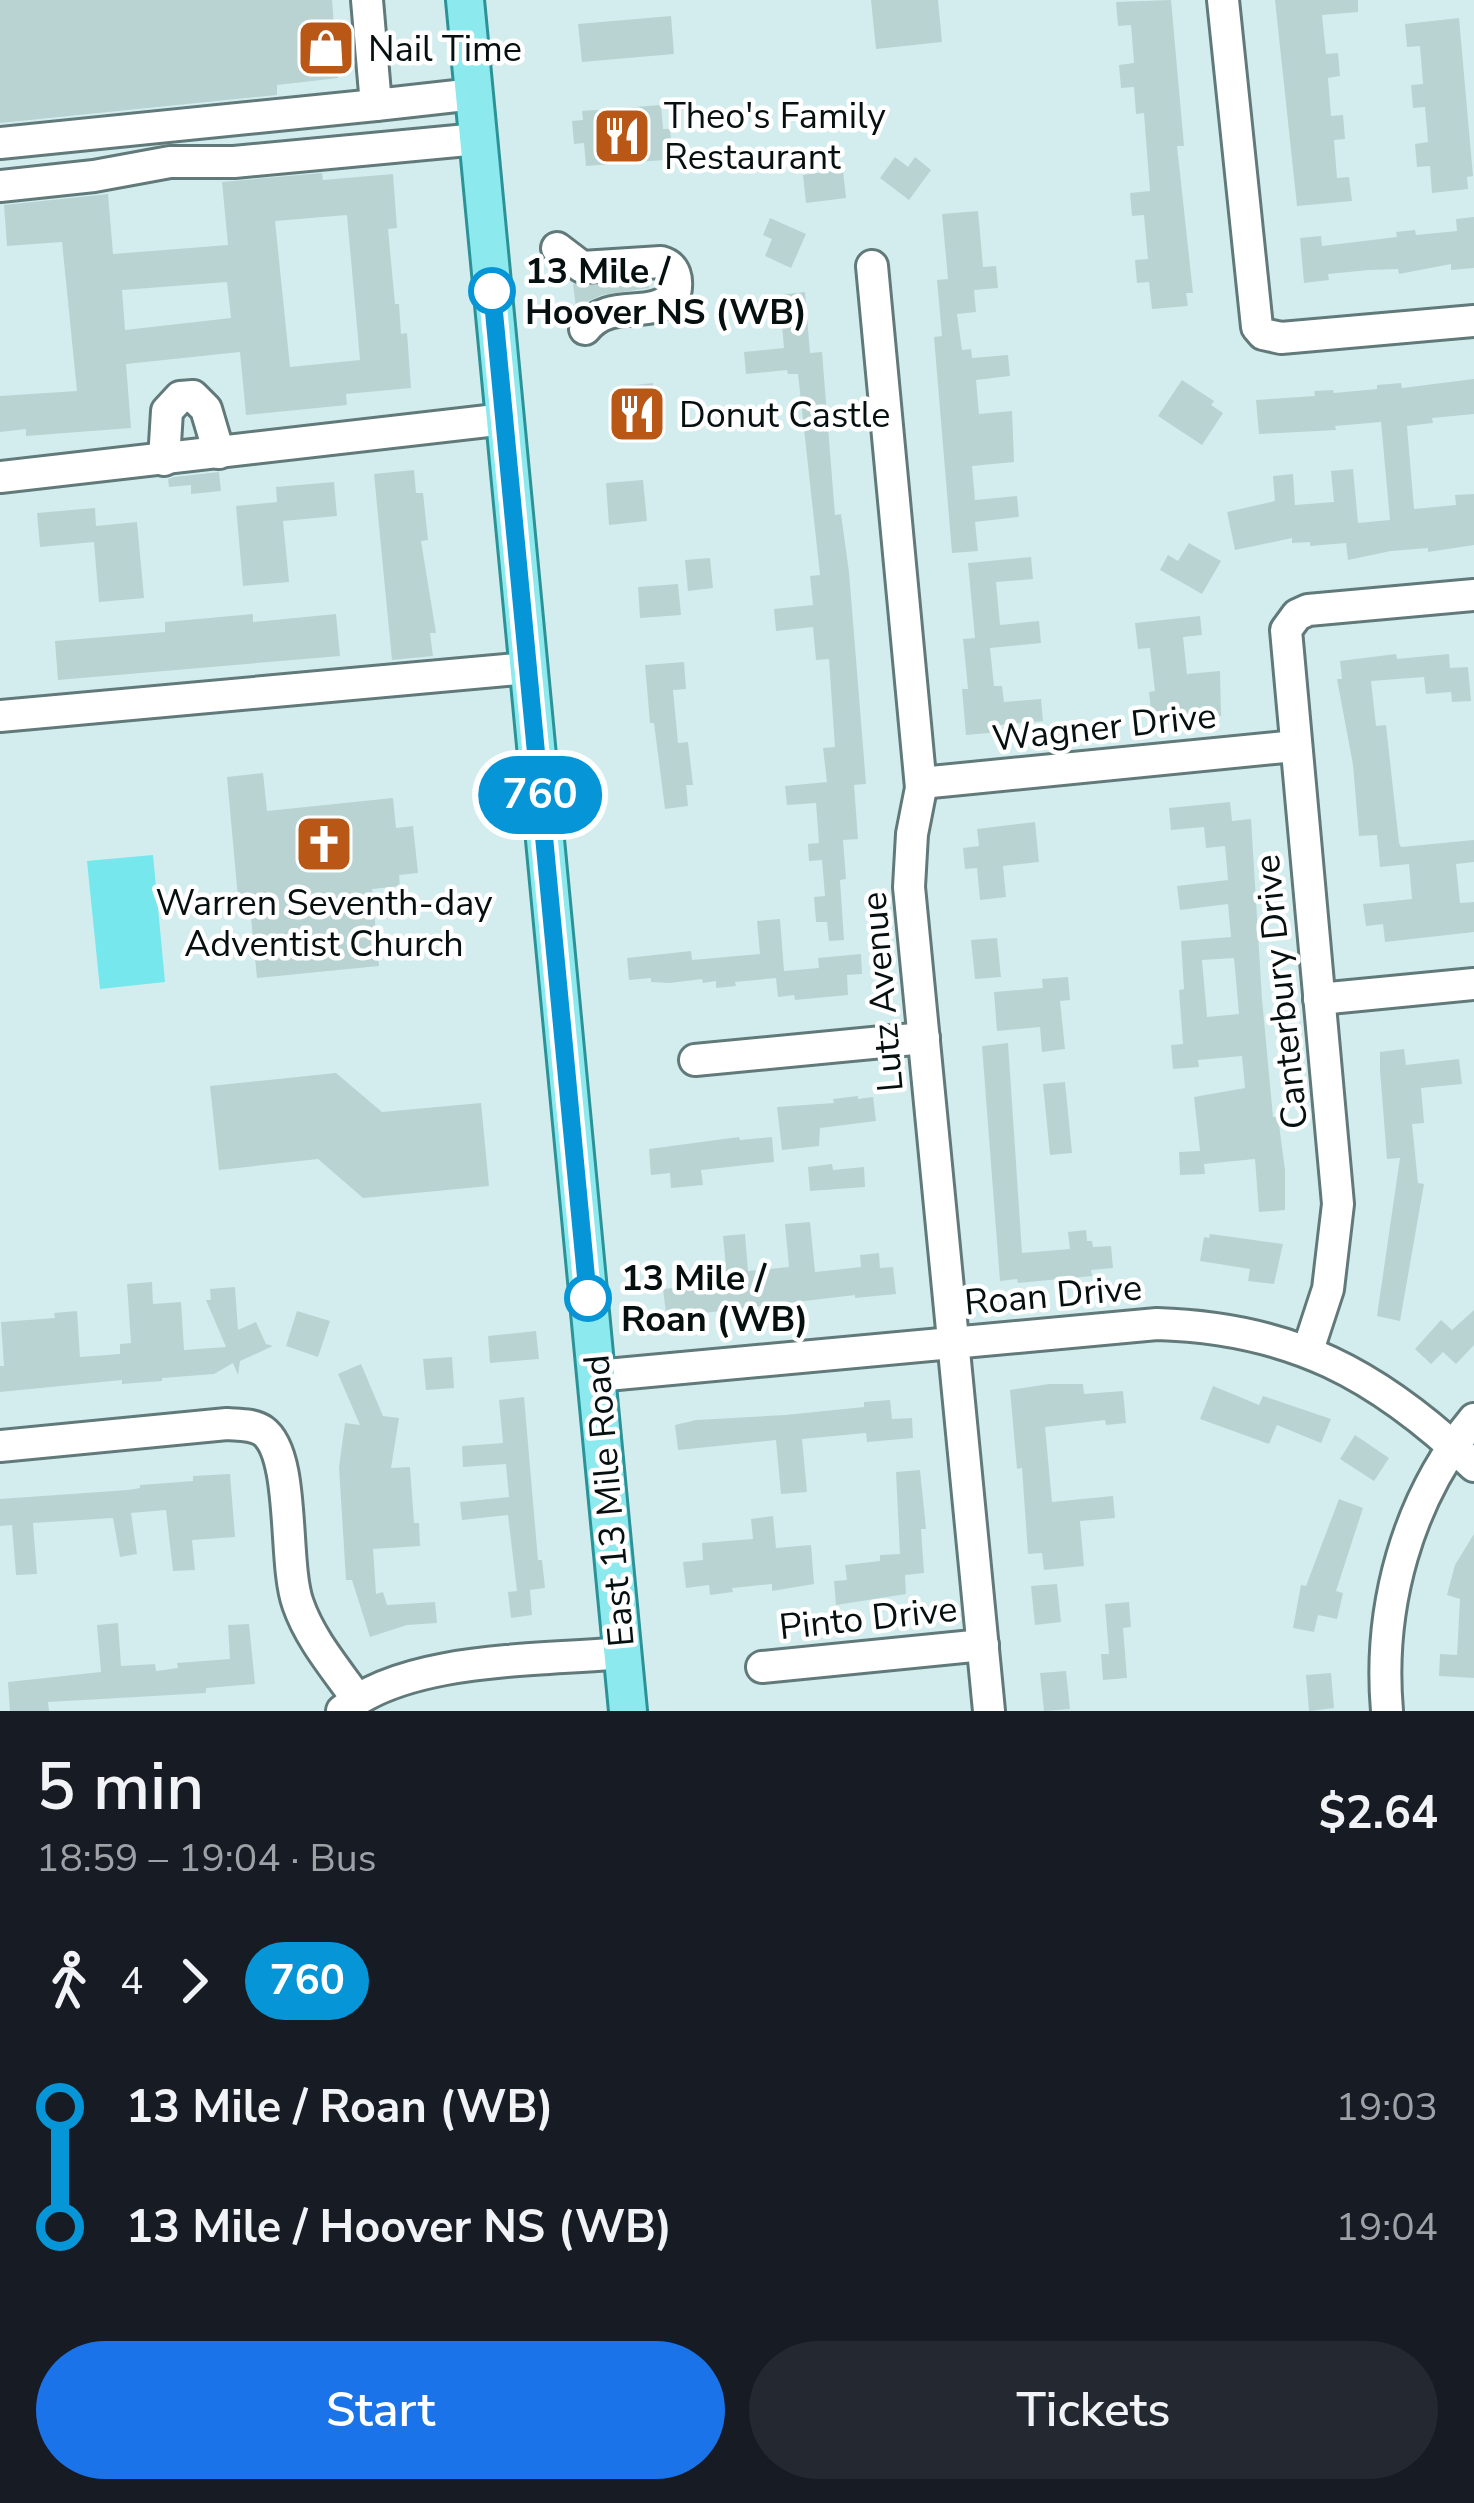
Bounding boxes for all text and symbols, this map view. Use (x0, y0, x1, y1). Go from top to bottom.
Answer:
shop icon: Nail Time (295, 17, 357, 79)
place label: Nail Time (368, 25, 522, 74)
place label: Theo's Family Restaurant (664, 92, 886, 182)
restaurant icon: Theo's Family Restaurant (591, 105, 653, 167)
place label: 13 Mile / Hoover NS (WB) (525, 247, 807, 337)
marker: 13 Mile / Hoover NS (WB) (470, 269, 514, 313)
restaurant icon: Donut Castle (606, 383, 668, 445)
place label: Donut Castle (679, 391, 890, 440)
street label: Wagner Drive (990, 691, 1219, 764)
line badge: 760 (471, 756, 609, 834)
text: 760 (502, 766, 578, 823)
church icon: Warren Seventh-day Adventist Church (293, 813, 355, 875)
street label: Canterbury Drive (1243, 852, 1320, 1132)
place label: Warren Seventh-day Adventist Church (155, 879, 493, 969)
street label: Lutz Avenue (849, 890, 916, 1094)
place label: 13 Mile / Roan (WB) (621, 1254, 808, 1344)
street label: Roan Drive (962, 1263, 1144, 1328)
marker: 13 Mile / Roan (WB) (566, 1276, 610, 1320)
street label: East 13 Mile Road (572, 1353, 647, 1649)
street label: Pinto Drive (777, 1585, 960, 1652)
text: 5 min (36, 1742, 204, 1832)
text: $2.64 (1319, 1783, 1438, 1844)
text: 18:59 – 19:04 · Bus (36, 1832, 376, 1885)
icon: walk (36, 1948, 102, 2014)
icon: forward (161, 1948, 227, 2014)
text: 760 (269, 1952, 345, 2009)
text: 4 (120, 1955, 143, 2008)
text: 13 Mile / Roan (WB) (126, 2077, 554, 2138)
text: 19:03 (1336, 2081, 1438, 2134)
text: 13 Mile / Hoover NS (WB) (126, 2197, 672, 2258)
text: 19:04 (1336, 2201, 1438, 2254)
button: Start (36, 2341, 725, 2479)
button: Tickets (749, 2341, 1438, 2479)

